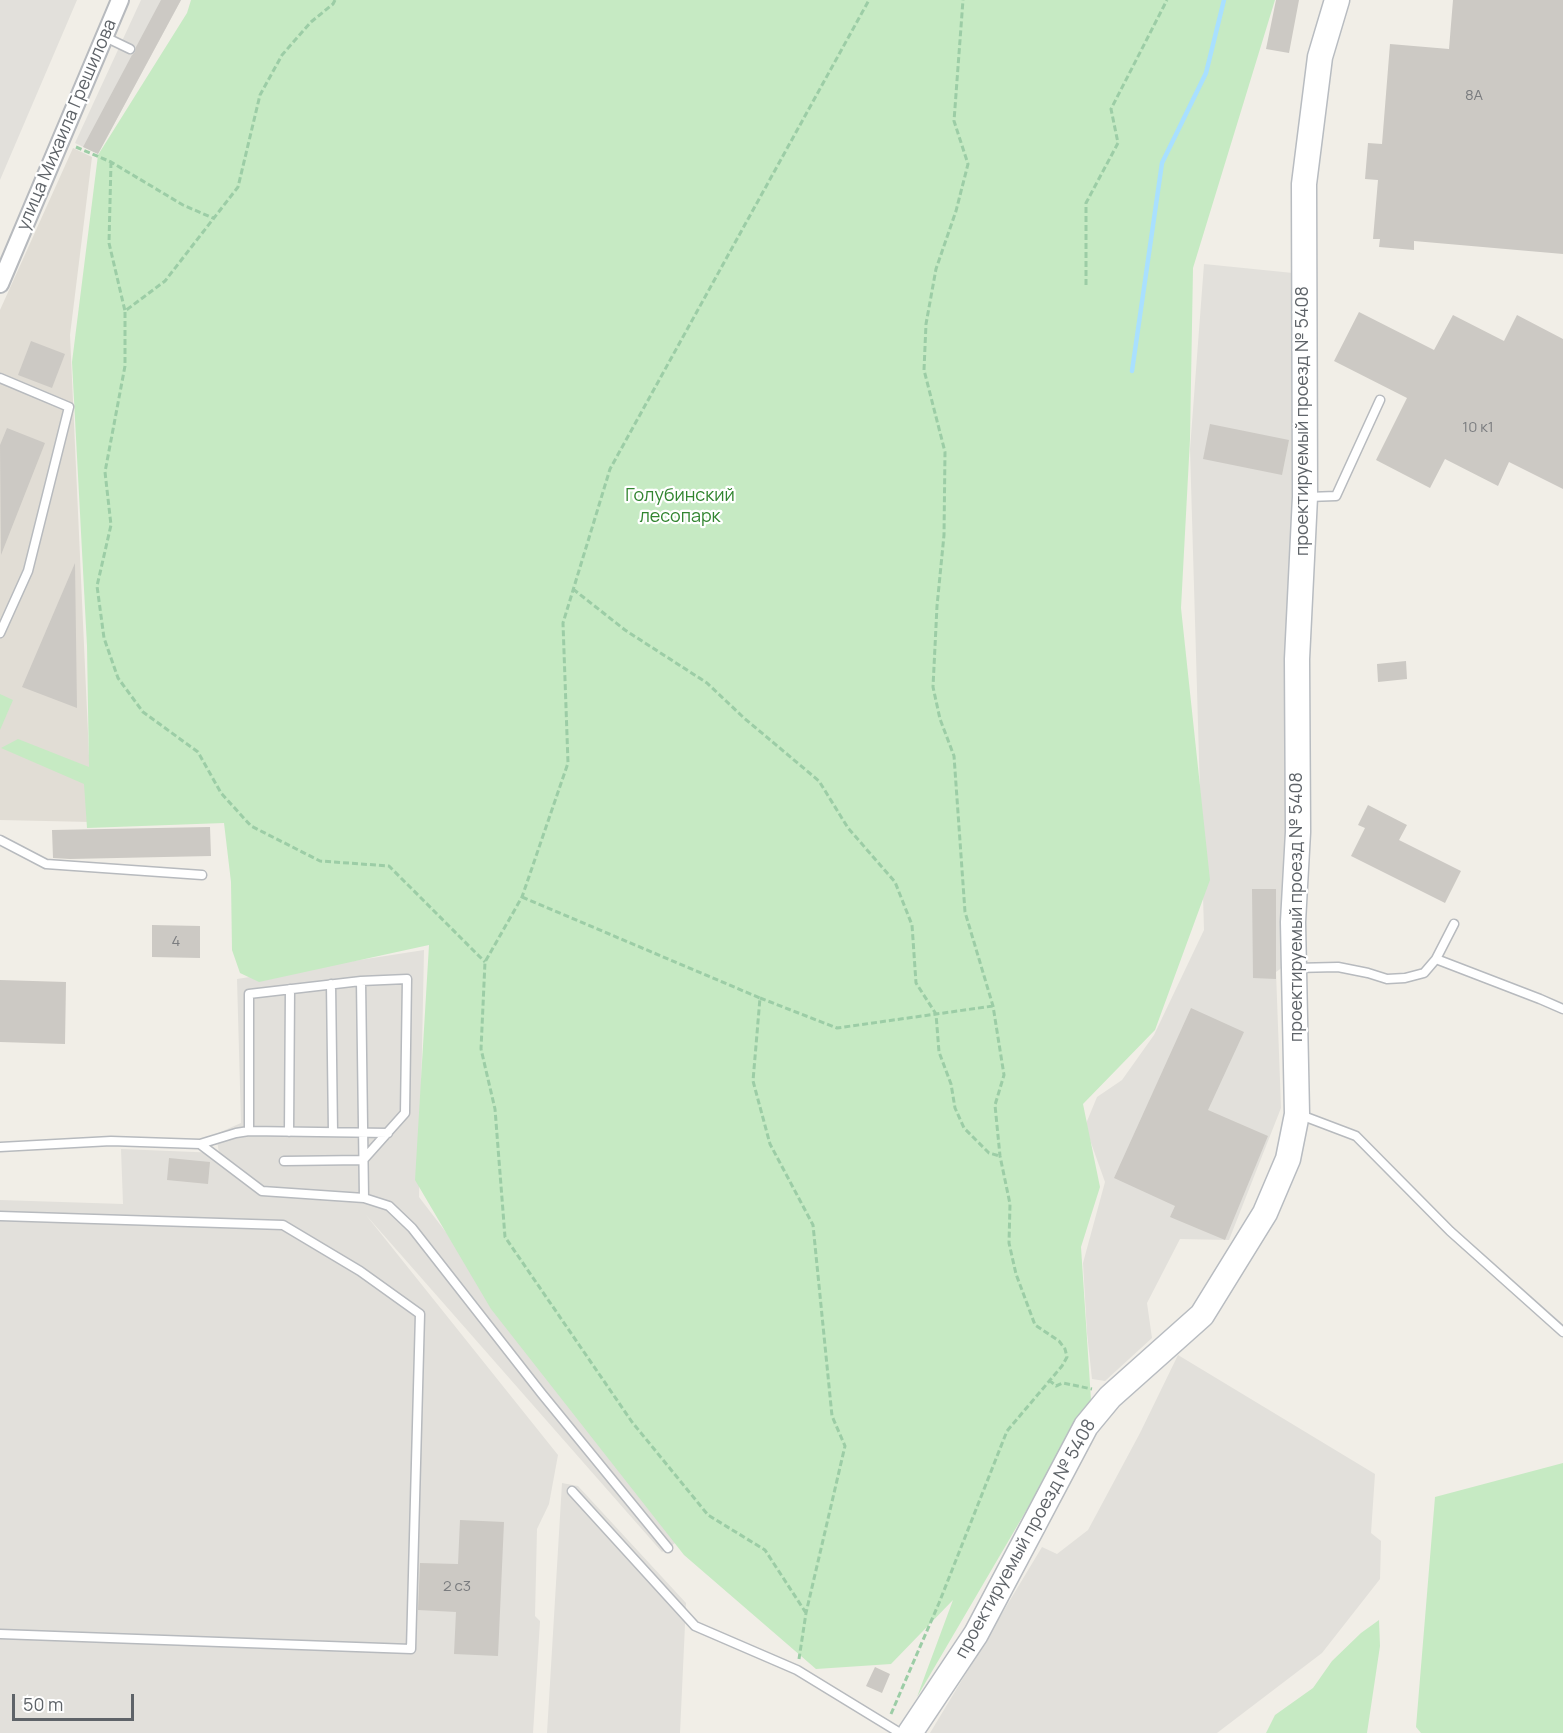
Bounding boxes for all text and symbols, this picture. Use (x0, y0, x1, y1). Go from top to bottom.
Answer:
street label: улица Михаила Грешилова (13, 16, 121, 234)
house number: 8А (1465, 87, 1483, 105)
street label: проектируемый проезд № 5408 (1292, 286, 1314, 556)
house number: 10 к1 (1462, 419, 1494, 437)
park label: Голубинский лесопарк (625, 485, 735, 528)
street label: проектируемый проезд № 5408 (1286, 772, 1308, 1042)
house number: 4 (172, 933, 180, 951)
street label: проектируемый проезд № 5408 (951, 1416, 1101, 1662)
house number: 2 с3 (443, 1578, 471, 1596)
scale bar (15, 1682, 136, 1720)
text: 50 m (23, 1692, 63, 1716)

